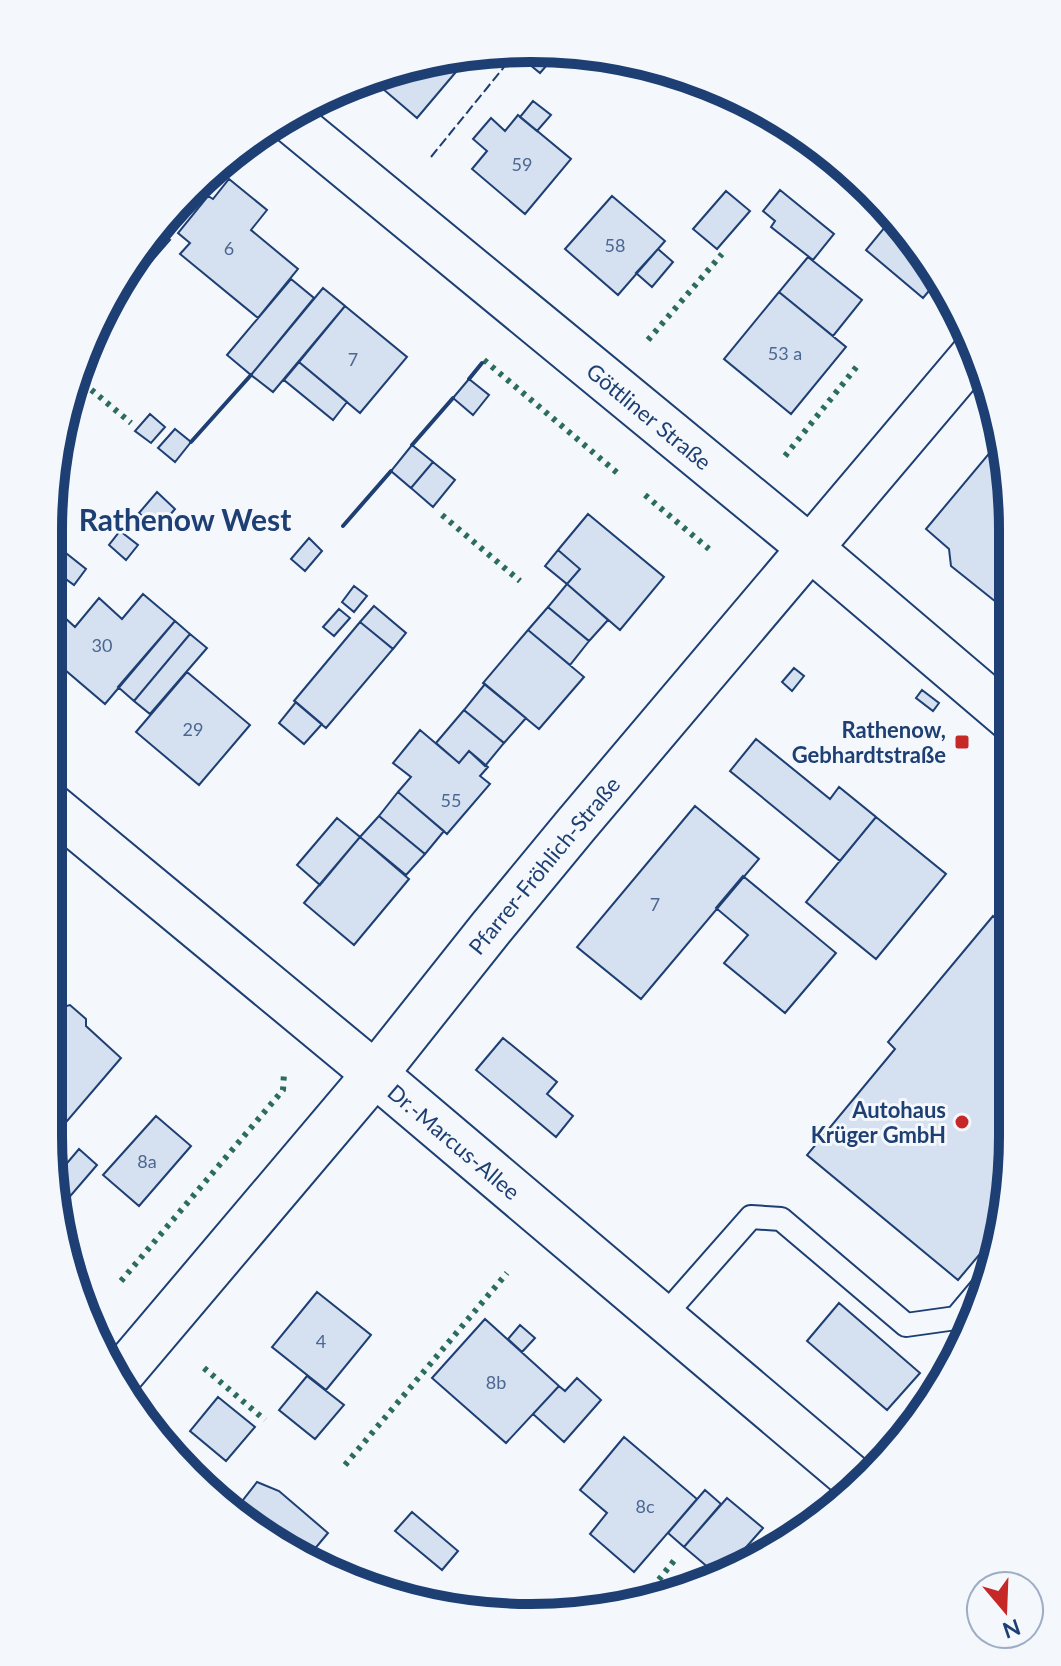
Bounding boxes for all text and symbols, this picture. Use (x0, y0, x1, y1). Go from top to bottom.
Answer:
house number: 59 (512, 153, 532, 175)
house number: 58 (605, 234, 625, 256)
house number: 6 (224, 237, 234, 259)
house number: 53 a (768, 342, 802, 364)
house number: 7 (348, 348, 358, 370)
street label: Göttliner Straße (582, 357, 717, 475)
district label: Rathenow West (79, 501, 291, 537)
house number: 30 (92, 634, 112, 656)
place label: Rathenow, Gebhardtstraße (792, 716, 946, 768)
house number: 29 (183, 718, 203, 740)
marker: Rathenow, Gebhardtstraße (953, 733, 971, 751)
street label: Pfarrer-Fröhlich-Straße (462, 771, 625, 959)
house number: 55 (441, 789, 461, 811)
house number: 7 (650, 893, 660, 915)
street label: Dr.-Marcus-Allee (383, 1078, 526, 1205)
place label: Autohaus Krüger GmbH (811, 1096, 946, 1148)
marker: Autohaus Krüger GmbH (953, 1113, 971, 1131)
house number: 8a (137, 1150, 157, 1172)
house number: 4 (316, 1330, 326, 1352)
house number: 8b (486, 1371, 506, 1393)
house number: 8c (635, 1495, 655, 1517)
north arrow (965, 1570, 1045, 1650)
text: N (999, 1614, 1024, 1645)

